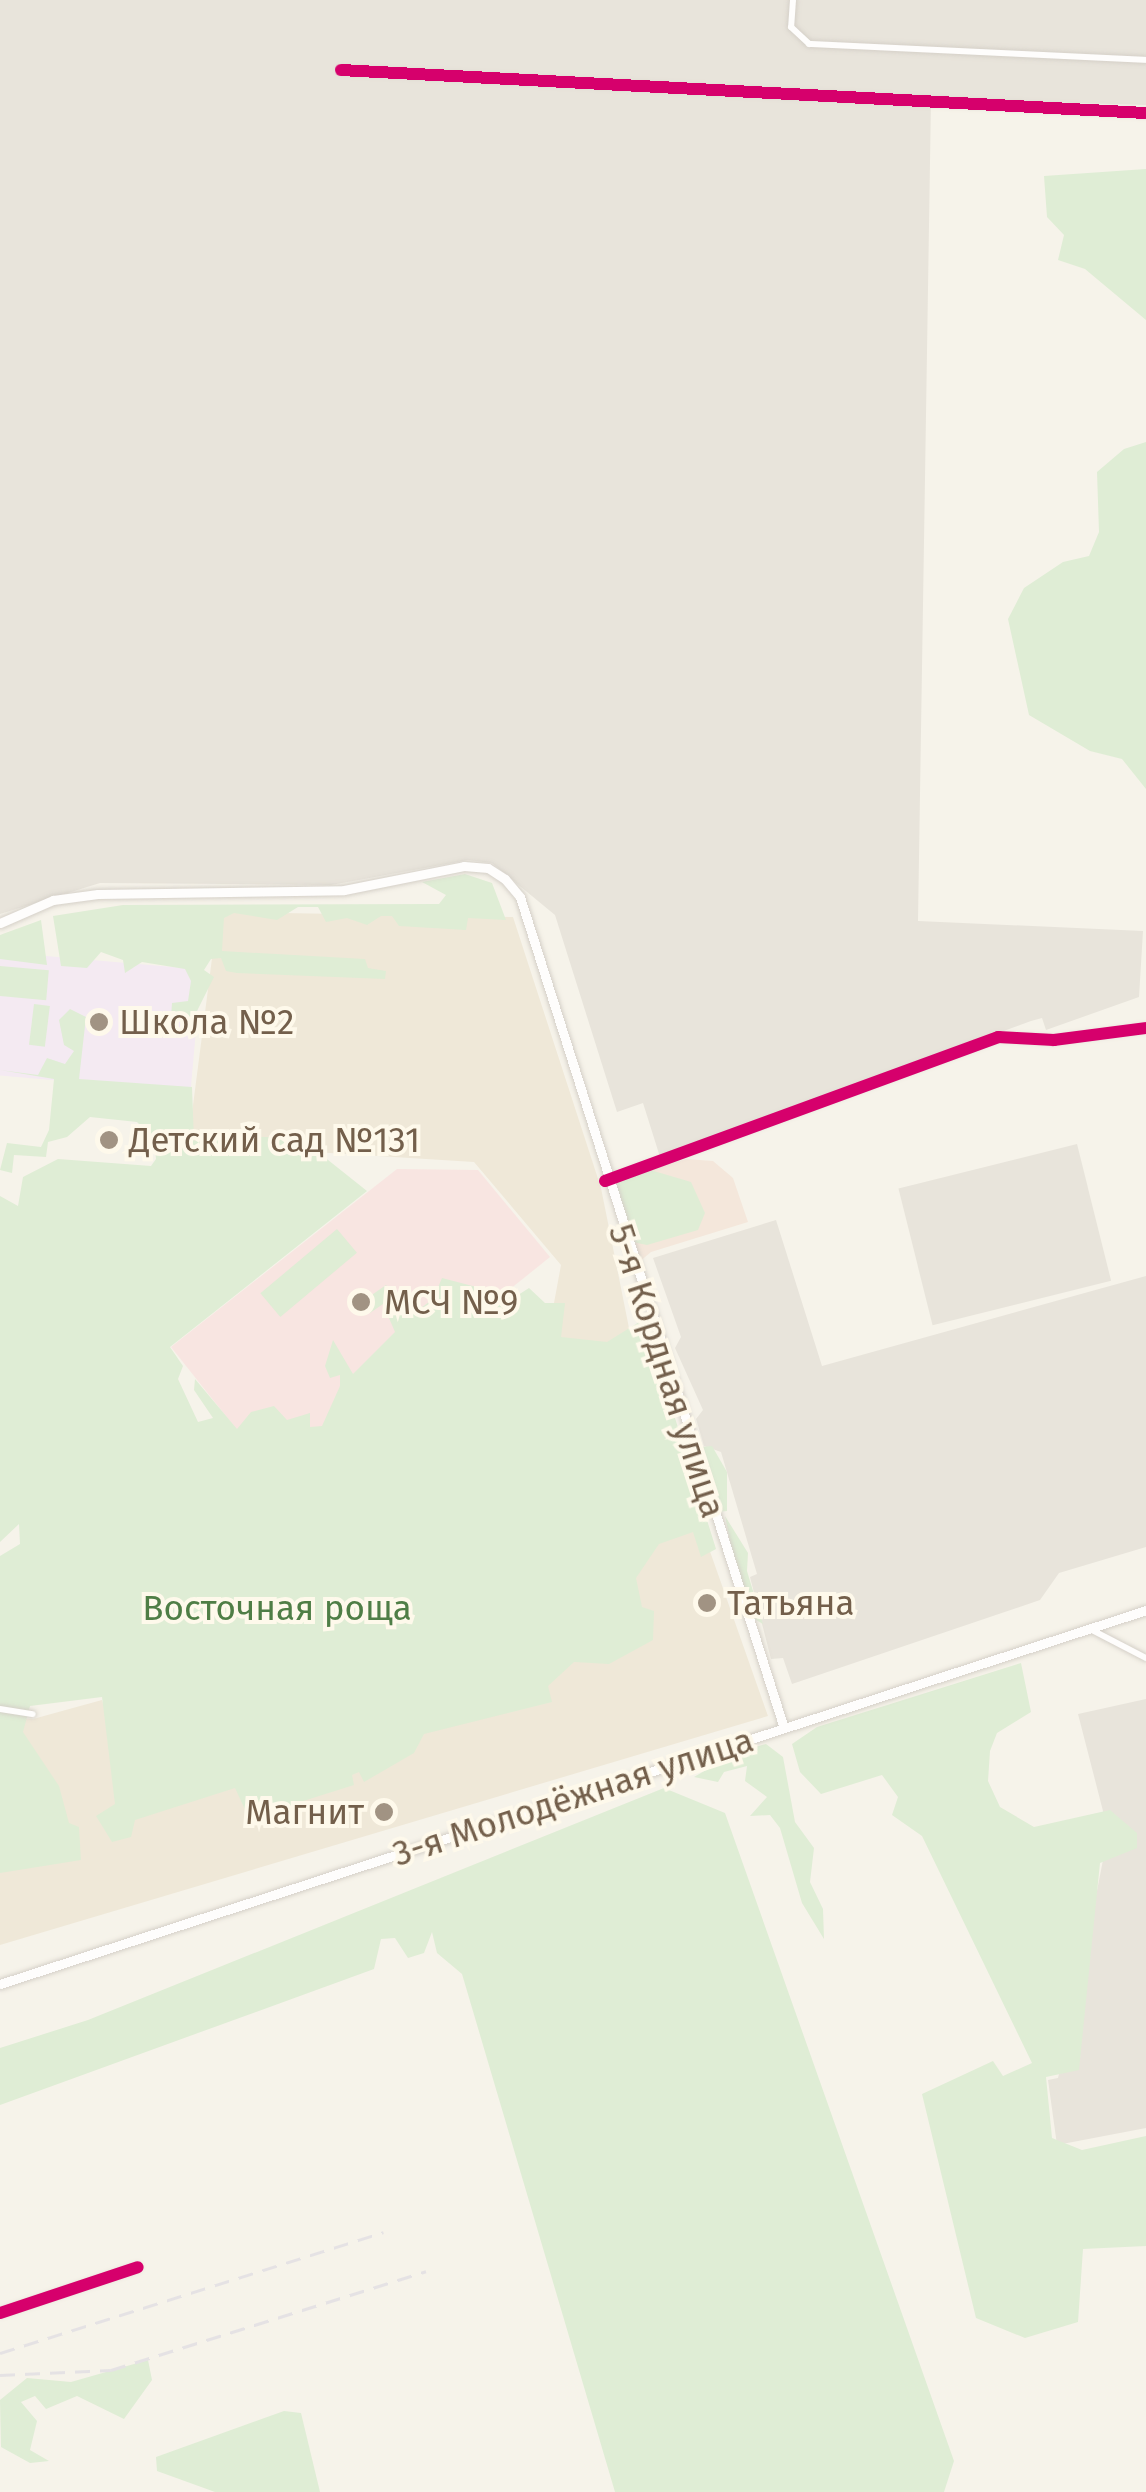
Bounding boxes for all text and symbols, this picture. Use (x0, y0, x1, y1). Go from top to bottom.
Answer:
place label: Школа №2 (119, 1001, 294, 1043)
marker: Школа №2 (88, 1011, 110, 1033)
place label: Детский сад №131 (129, 1119, 420, 1161)
marker: Детский сад №131 (98, 1129, 120, 1151)
street label: 5-я Кордная улица (600, 1219, 734, 1523)
place label: МСЧ №9 (384, 1281, 518, 1323)
marker: МСЧ №9 (348, 1289, 374, 1315)
place label: Татьяна (727, 1582, 854, 1624)
park label: Восточная роща (142, 1587, 412, 1629)
marker: Татьяна (696, 1592, 718, 1614)
street label: 3-я Молодёжная улица (388, 1719, 758, 1875)
place label: Магнит (245, 1791, 364, 1833)
marker: Магнит (373, 1801, 395, 1823)

